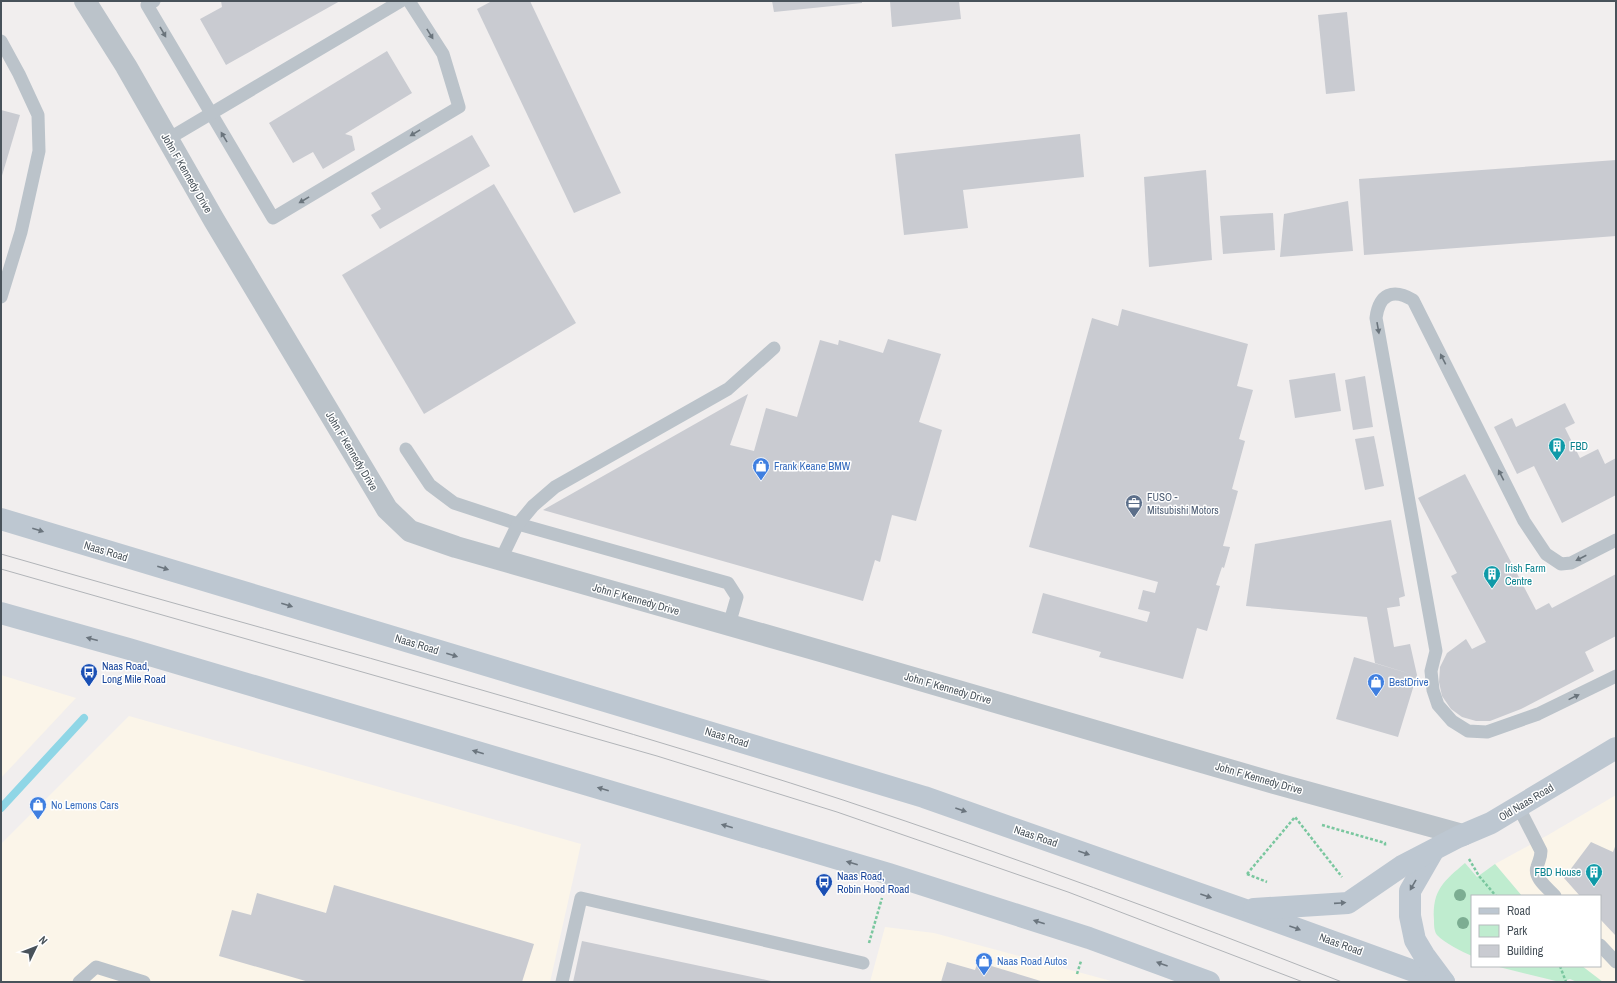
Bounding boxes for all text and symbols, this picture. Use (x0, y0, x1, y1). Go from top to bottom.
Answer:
one-way arrow (159, 26, 166, 38)
one-way arrow (426, 29, 434, 39)
one-way arrow (409, 130, 421, 137)
street label: John F Kennedy Drive (159, 131, 215, 215)
one-way arrow (221, 131, 228, 143)
one-way arrow (299, 196, 309, 204)
one-way arrow (1375, 321, 1381, 334)
one-way arrow (1440, 353, 1446, 365)
street label: John F Kennedy Drive (323, 409, 381, 493)
building icon: FBD (1547, 436, 1567, 461)
place label: FBD (1570, 439, 1588, 453)
shop icon: Frank Keane BMW (751, 456, 771, 481)
place label: Frank Keane BMW (774, 459, 851, 473)
one-way arrow (1498, 470, 1504, 481)
place label: FUSO - Mitsubishi Motors (1147, 490, 1219, 517)
office icon: FUSO - Mitsubishi Motors (1124, 493, 1144, 518)
one-way arrow (33, 527, 45, 533)
street label: Naas Road (82, 538, 130, 564)
one-way arrow (1576, 554, 1587, 561)
place label: Irish Farm Centre (1505, 561, 1546, 588)
building icon: Irish Farm Centre (1482, 564, 1502, 589)
one-way arrow (157, 565, 169, 571)
street label: John F Kennedy Drive (591, 580, 681, 618)
one-way arrow (282, 602, 294, 608)
street label: Naas Road (393, 631, 441, 657)
one-way arrow (86, 635, 98, 641)
one-way arrow (446, 652, 458, 658)
place label: Naas Road, Long Mile Road (102, 659, 166, 686)
bus stop icon: Naas Road, Long Mile Road (79, 662, 99, 687)
street label: John F Kennedy Drive (903, 669, 993, 707)
shop icon: BestDrive (1366, 672, 1386, 697)
place label: BestDrive (1389, 675, 1429, 689)
one-way arrow (1568, 694, 1579, 700)
street label: Naas Road (703, 724, 751, 750)
one-way arrow (472, 749, 484, 755)
street label: John F Kennedy Drive (1214, 759, 1304, 797)
street label: Old Naas Road (1496, 780, 1556, 824)
one-way arrow (596, 786, 608, 792)
shop icon: No Lemons Cars (28, 795, 48, 820)
place label: No Lemons Cars (51, 798, 119, 812)
one-way arrow (955, 807, 967, 813)
street label: Naas Road (1012, 822, 1060, 850)
one-way arrow (721, 823, 733, 829)
one-way arrow (1078, 850, 1090, 856)
one-way arrow (846, 860, 858, 866)
building icon: FBD House (1584, 862, 1604, 887)
place label: FBD House (1534, 865, 1581, 879)
place label: Naas Road, Robin Hood Road (837, 869, 909, 896)
bus stop icon: Naas Road, Robin Hood Road (814, 872, 834, 897)
one-way arrow (1410, 879, 1417, 891)
one-way arrow (1201, 893, 1213, 899)
legend (1471, 895, 1601, 967)
one-way arrow (1334, 900, 1346, 907)
text: Road (1507, 903, 1531, 919)
one-way arrow (1033, 919, 1045, 925)
text: Park (1507, 923, 1527, 939)
one-way arrow (1289, 925, 1301, 931)
north arrow (16, 927, 56, 967)
street label: Naas Road (1317, 930, 1365, 958)
text: N (36, 933, 51, 947)
text: Building (1507, 943, 1544, 959)
shop icon: Naas Road Autos (974, 951, 994, 976)
place label: Naas Road Autos (997, 954, 1068, 968)
one-way arrow (1155, 961, 1167, 967)

